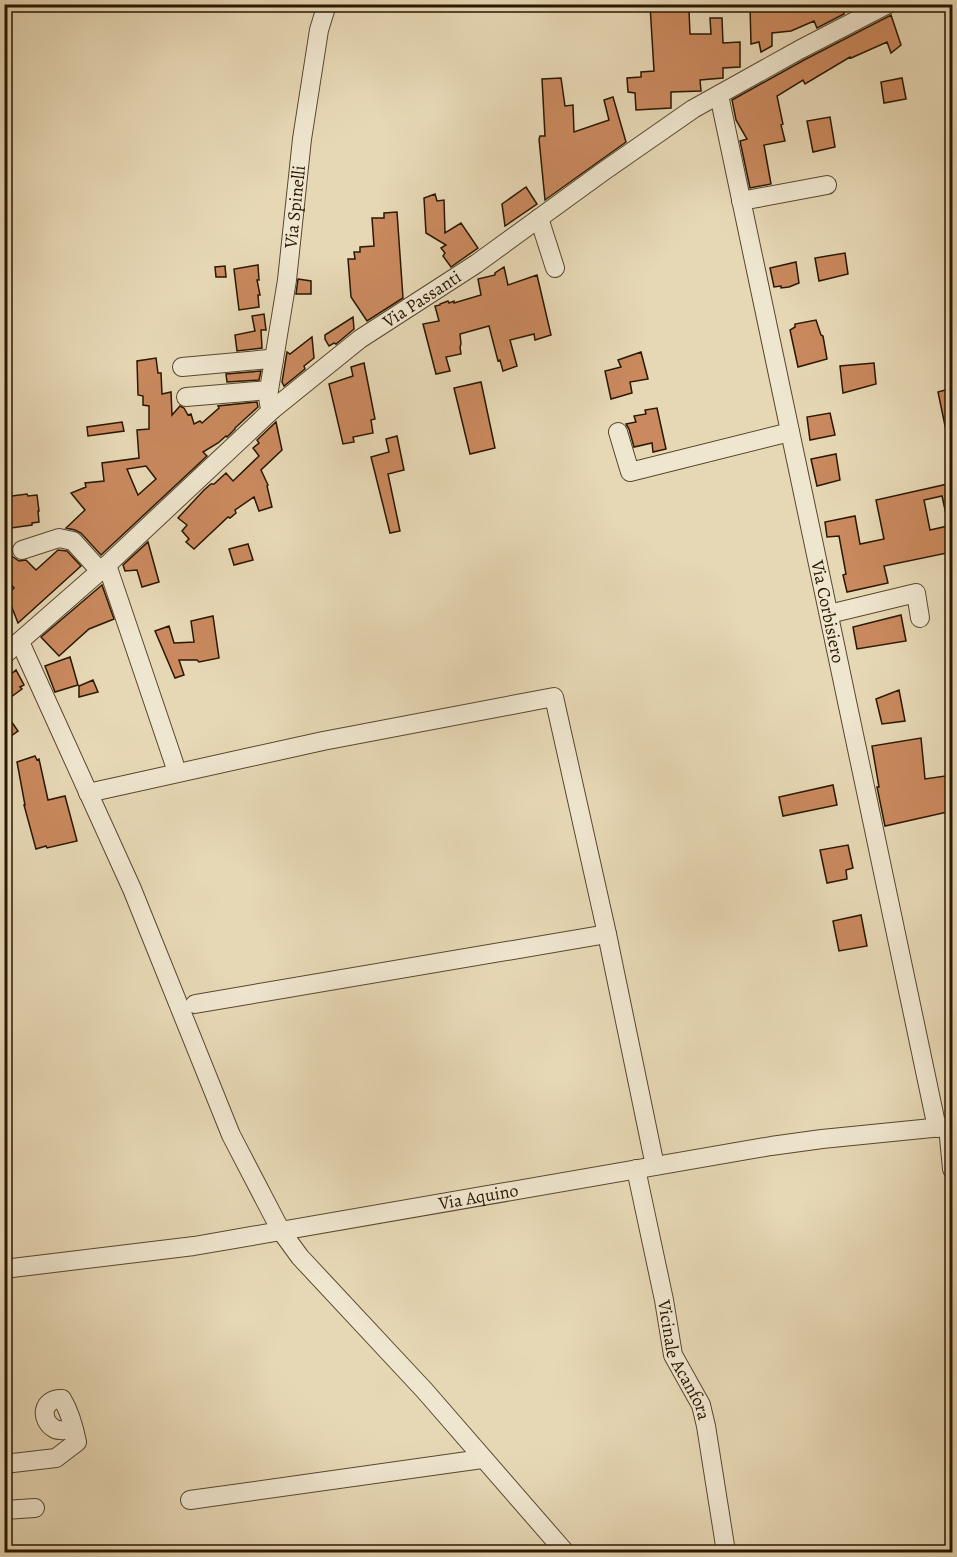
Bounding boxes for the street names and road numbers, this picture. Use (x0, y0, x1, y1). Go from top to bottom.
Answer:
street label: Via Spinelli (278, 164, 311, 250)
street label: Via Passanti (377, 265, 466, 334)
street label: Via Corbisiero (805, 557, 851, 665)
street label: Via Aquino (436, 1178, 520, 1216)
street label: Vicinale Acanfora (652, 1297, 716, 1423)

